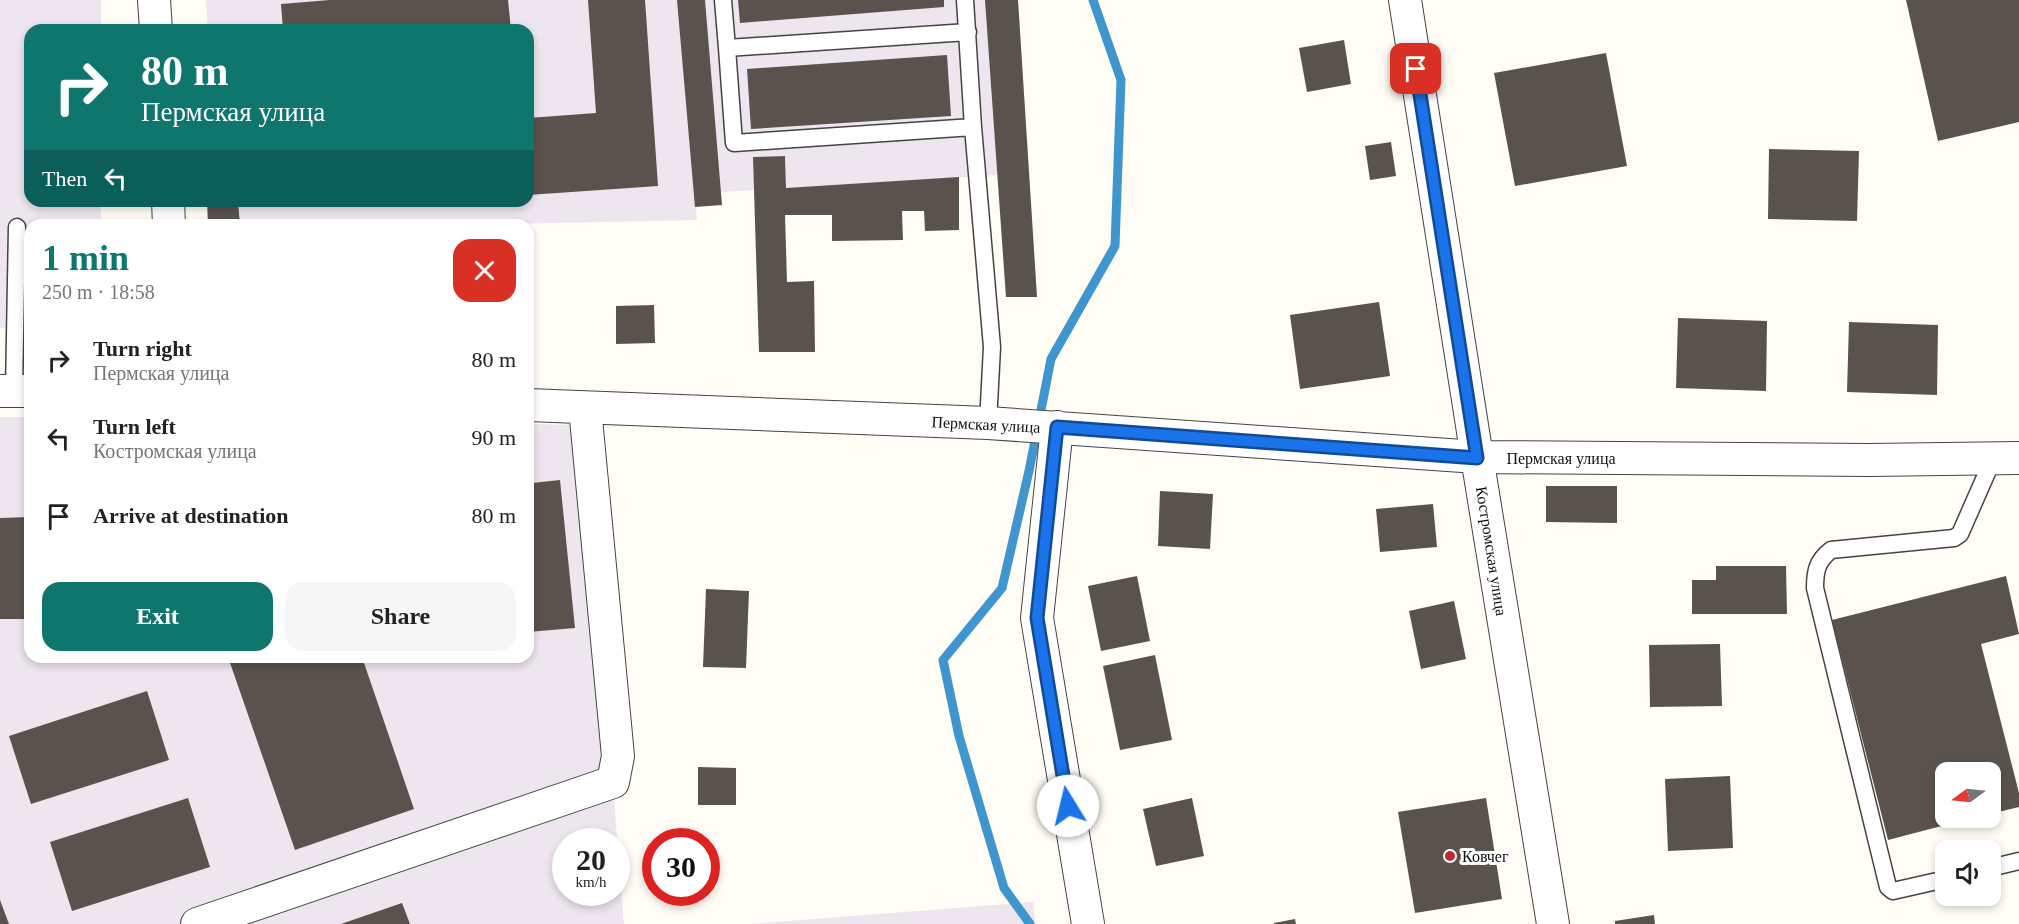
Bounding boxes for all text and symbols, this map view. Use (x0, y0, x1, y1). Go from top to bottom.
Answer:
pin (1390, 43, 1441, 94)
icon: right (42, 48, 120, 126)
text: 80 m (141, 48, 229, 94)
icon: arrive (1399, 52, 1432, 85)
text: Пермская улица (141, 97, 325, 127)
icon: left (99, 162, 132, 195)
text: Then (42, 166, 87, 191)
text: 1 min (42, 238, 129, 278)
button: close (453, 239, 516, 302)
text: 250 m · 18:58 (42, 281, 155, 303)
text: Turn right (93, 336, 192, 361)
icon: right (42, 344, 75, 377)
text: 80 m (471, 347, 516, 372)
text: Пермская улица (93, 362, 229, 384)
street label: Пермская улица (931, 413, 1041, 437)
text: Turn left (93, 414, 176, 439)
icon: left (42, 422, 75, 455)
text: 90 m (471, 425, 516, 450)
text: Костромская улица (93, 440, 257, 462)
street label: Пермская улица (1506, 450, 1616, 468)
street label: Костромская улица (1472, 485, 1510, 617)
icon: arrive (42, 500, 75, 533)
text: Arrive at destination (93, 503, 289, 528)
text: 80 m (471, 503, 516, 528)
button: Exit (42, 582, 273, 651)
button: Share (285, 582, 516, 651)
north arrow (1935, 762, 2001, 828)
map controls (1935, 762, 2001, 906)
position arrow (1036, 774, 1100, 838)
speed limit sign: 30 (642, 828, 720, 906)
button: sound (1935, 840, 2001, 906)
text: 20 (576, 843, 606, 876)
place label: Ковчег (1462, 848, 1509, 865)
marker: Ковчег (1443, 849, 1457, 863)
text: km/h (576, 874, 606, 890)

